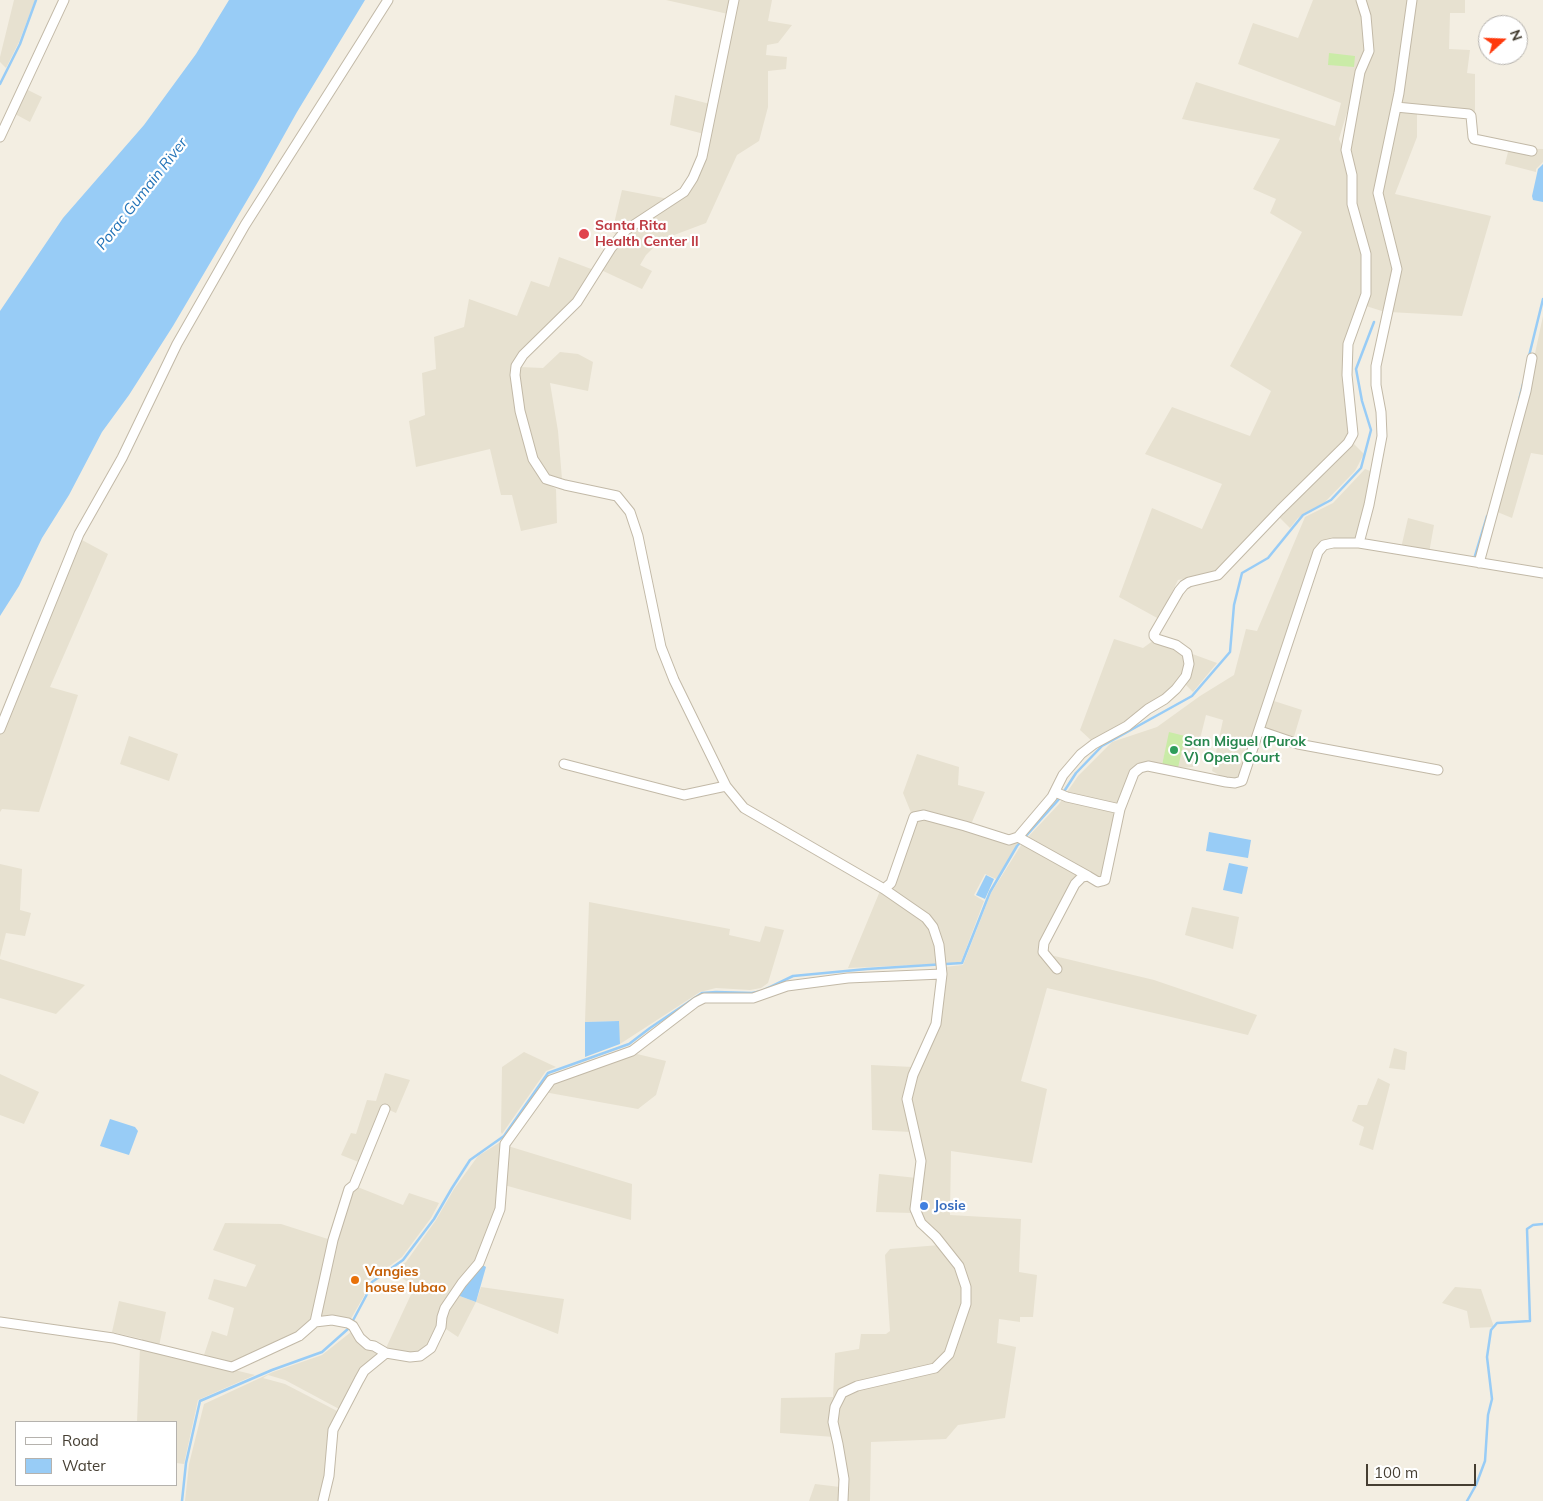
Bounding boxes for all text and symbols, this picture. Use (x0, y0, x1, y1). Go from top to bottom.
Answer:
north arrow (1478, 15, 1528, 65)
text: N (1506, 27, 1526, 43)
water label: Porac Gumain River (93, 134, 191, 254)
place label: Santa Rita Health Center II (595, 218, 699, 250)
marker: Santa Rita Health Center II (577, 227, 591, 241)
place label: San Miguel (Purok V) Open Court (1184, 734, 1306, 766)
marker: San Miguel (Purok V) Open Court (1168, 744, 1180, 756)
place label: Josie (934, 1198, 966, 1214)
marker: Josie (918, 1200, 930, 1212)
place label: Vangies house lubao (365, 1264, 446, 1296)
marker: Vangies house lubao (349, 1274, 361, 1286)
legend (15, 1421, 178, 1486)
text: Road (62, 1431, 99, 1450)
scale bar (1368, 1454, 1478, 1486)
text: Water (62, 1456, 106, 1475)
text: 100 m (1374, 1463, 1418, 1482)

